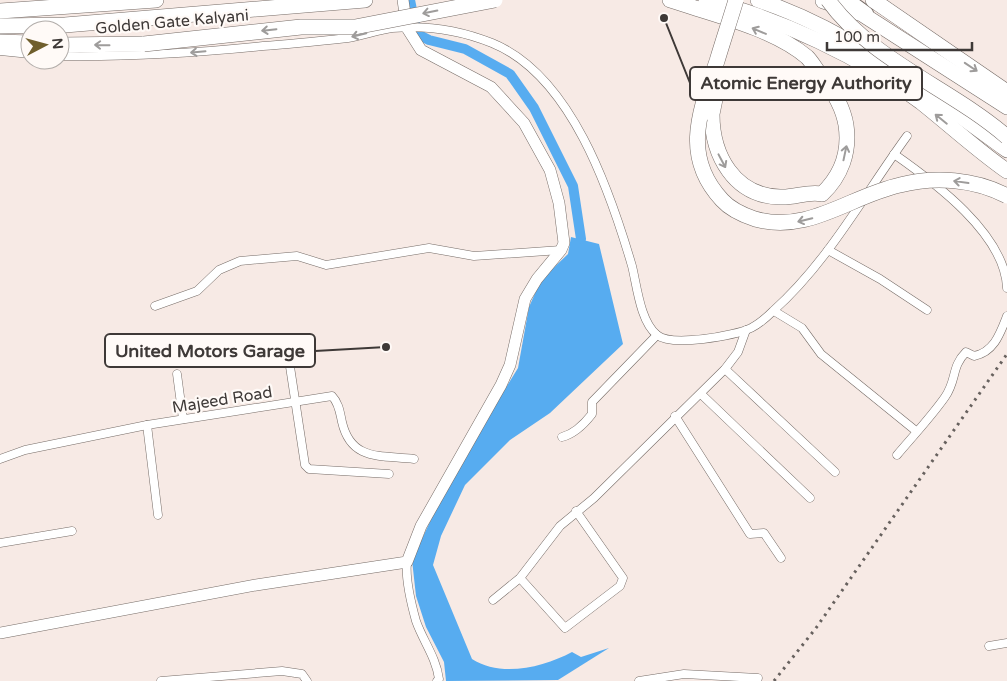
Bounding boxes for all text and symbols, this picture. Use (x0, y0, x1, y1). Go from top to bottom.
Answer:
street label: Golden Gate Kalyani (95, 5, 250, 39)
one-way arrow (422, 8, 438, 18)
north arrow (20, 20, 70, 70)
scale bar (827, 20, 972, 52)
one-way arrow (261, 26, 277, 35)
one-way arrow (752, 26, 767, 36)
text: 100 m (834, 28, 880, 46)
one-way arrow (352, 31, 368, 40)
text: N (48, 37, 66, 50)
one-way arrow (94, 40, 110, 50)
one-way arrow (190, 47, 206, 57)
one-way arrow (964, 62, 978, 72)
callout: Atomic Energy Authority (690, 67, 922, 100)
text: Atomic Energy Authority (700, 72, 912, 94)
one-way arrow (935, 114, 948, 125)
one-way arrow (841, 146, 850, 162)
one-way arrow (718, 153, 727, 168)
one-way arrow (953, 177, 969, 187)
one-way arrow (798, 215, 814, 225)
callout: United Motors Garage (105, 334, 315, 367)
text: United Motors Garage (115, 340, 305, 362)
street label: Majeed Road (171, 382, 274, 418)

